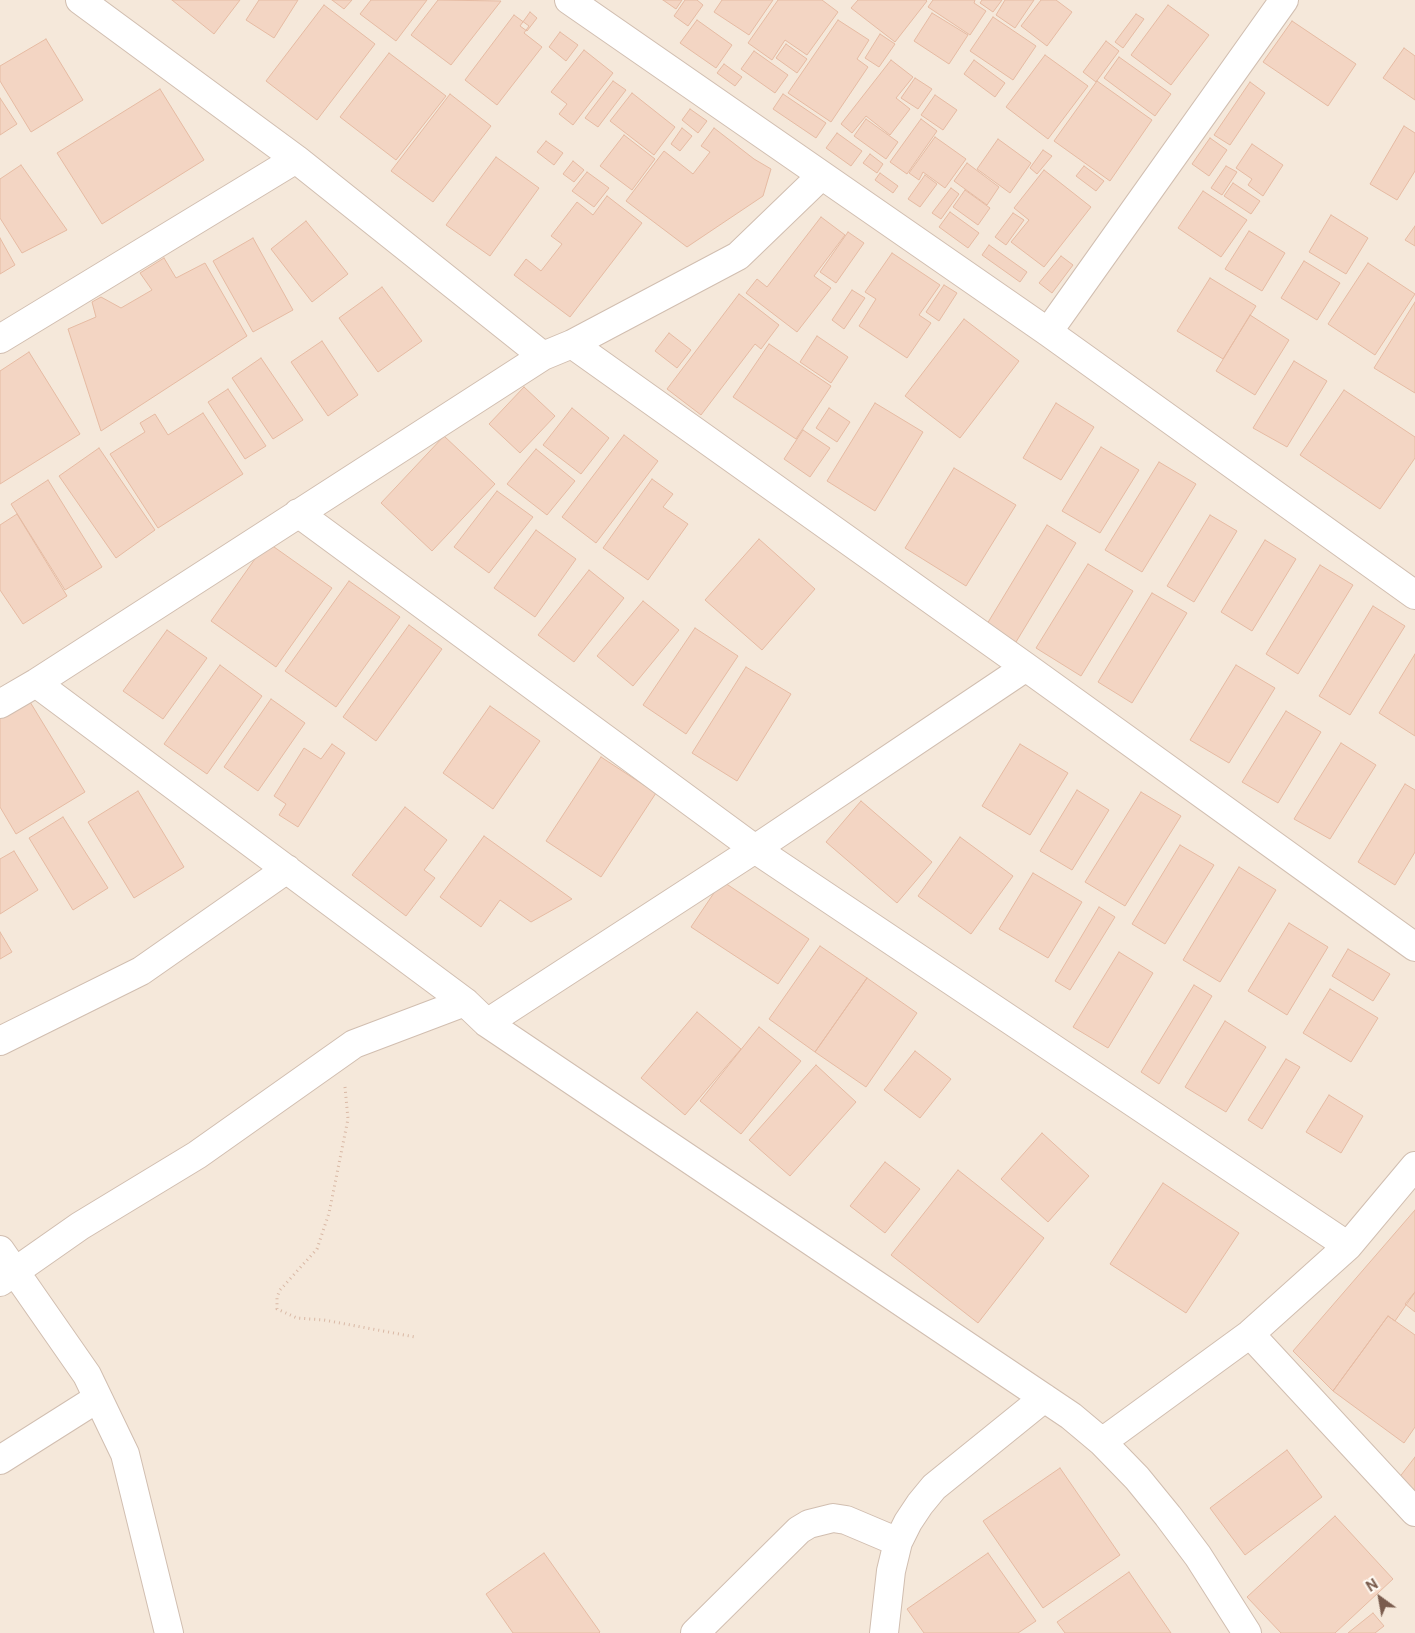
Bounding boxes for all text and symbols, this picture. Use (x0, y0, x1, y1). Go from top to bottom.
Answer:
north arrow (1355, 1573, 1405, 1623)
text: N (1363, 1576, 1381, 1595)

